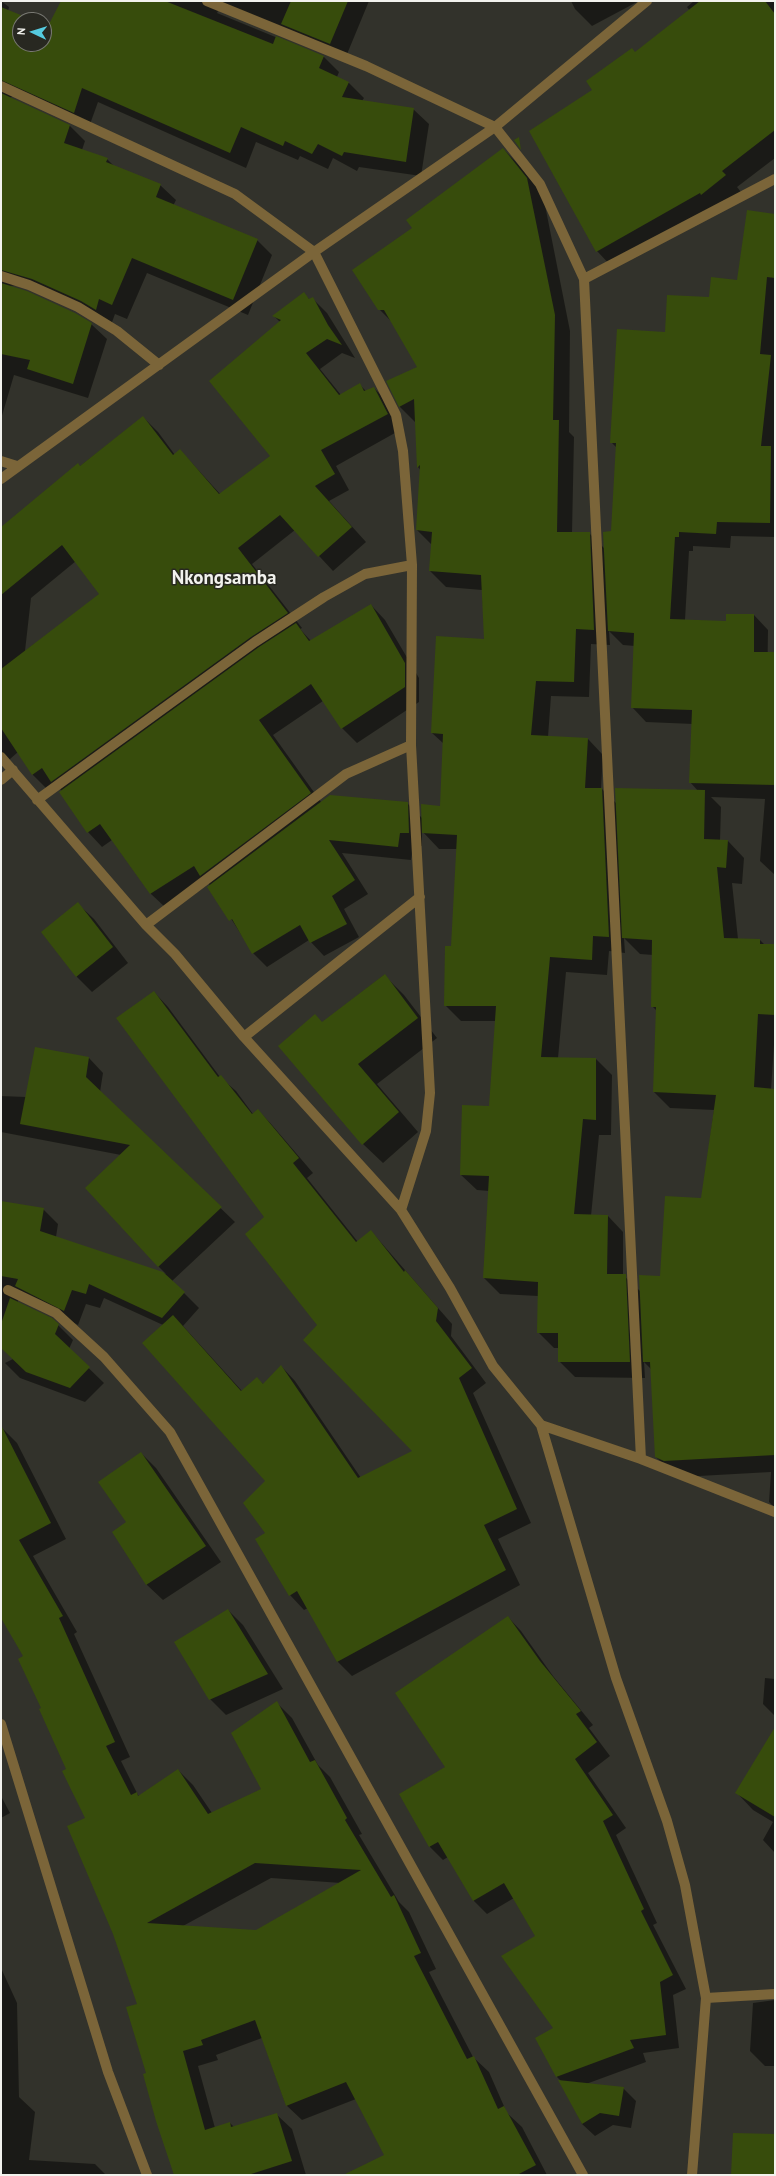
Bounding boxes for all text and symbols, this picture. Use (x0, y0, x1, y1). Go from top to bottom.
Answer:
north arrow (12, 12, 52, 52)
text: N (14, 27, 28, 35)
district label: Nkongsamba (172, 568, 276, 590)

